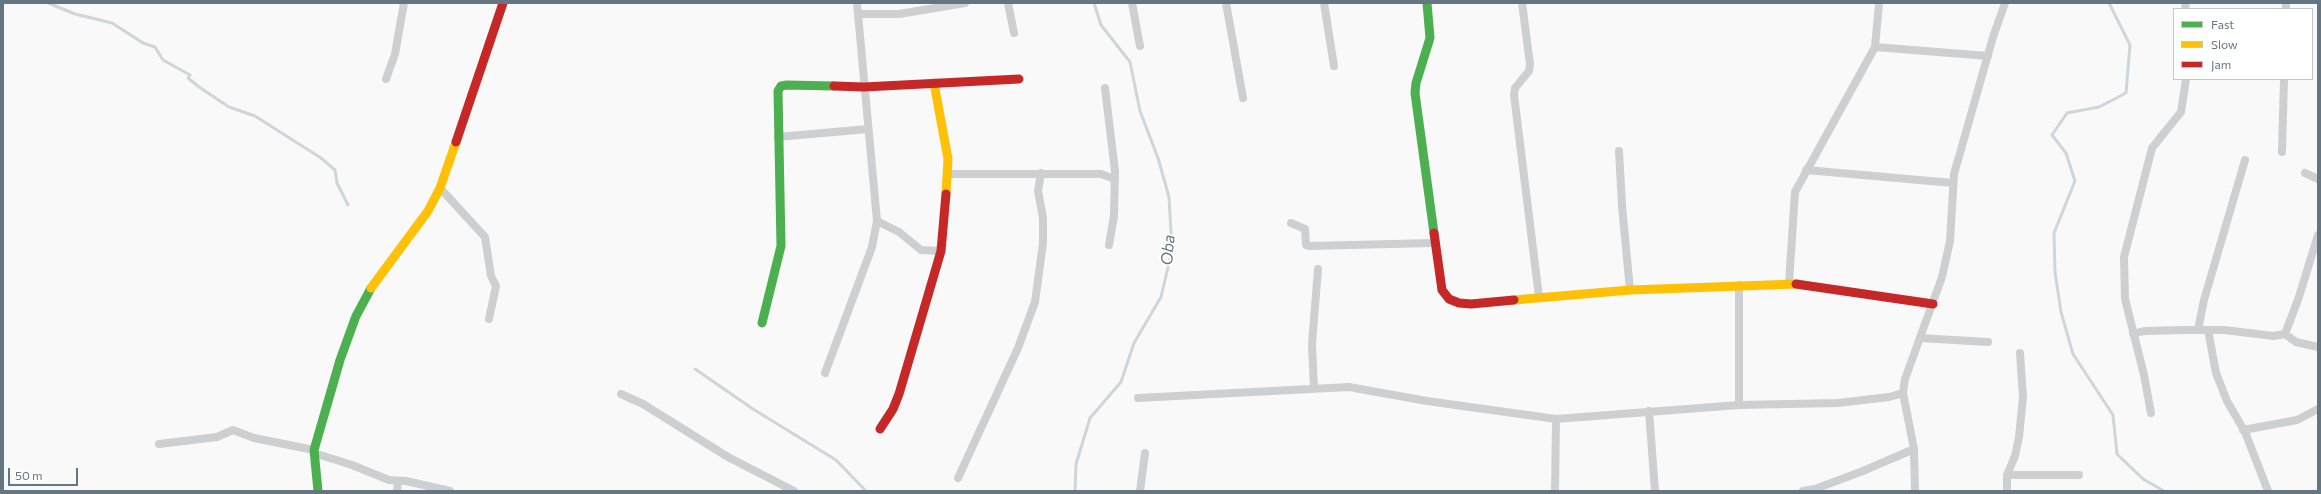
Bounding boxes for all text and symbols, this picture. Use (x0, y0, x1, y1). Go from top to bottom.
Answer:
legend (2173, 8, 2313, 80)
text: Fast (2211, 17, 2234, 31)
text: Slow (2211, 37, 2238, 51)
text: Jam (2211, 57, 2231, 71)
water label: Oba (1157, 234, 1179, 266)
scale bar (10, 460, 80, 486)
text: 50 m (15, 468, 43, 482)

